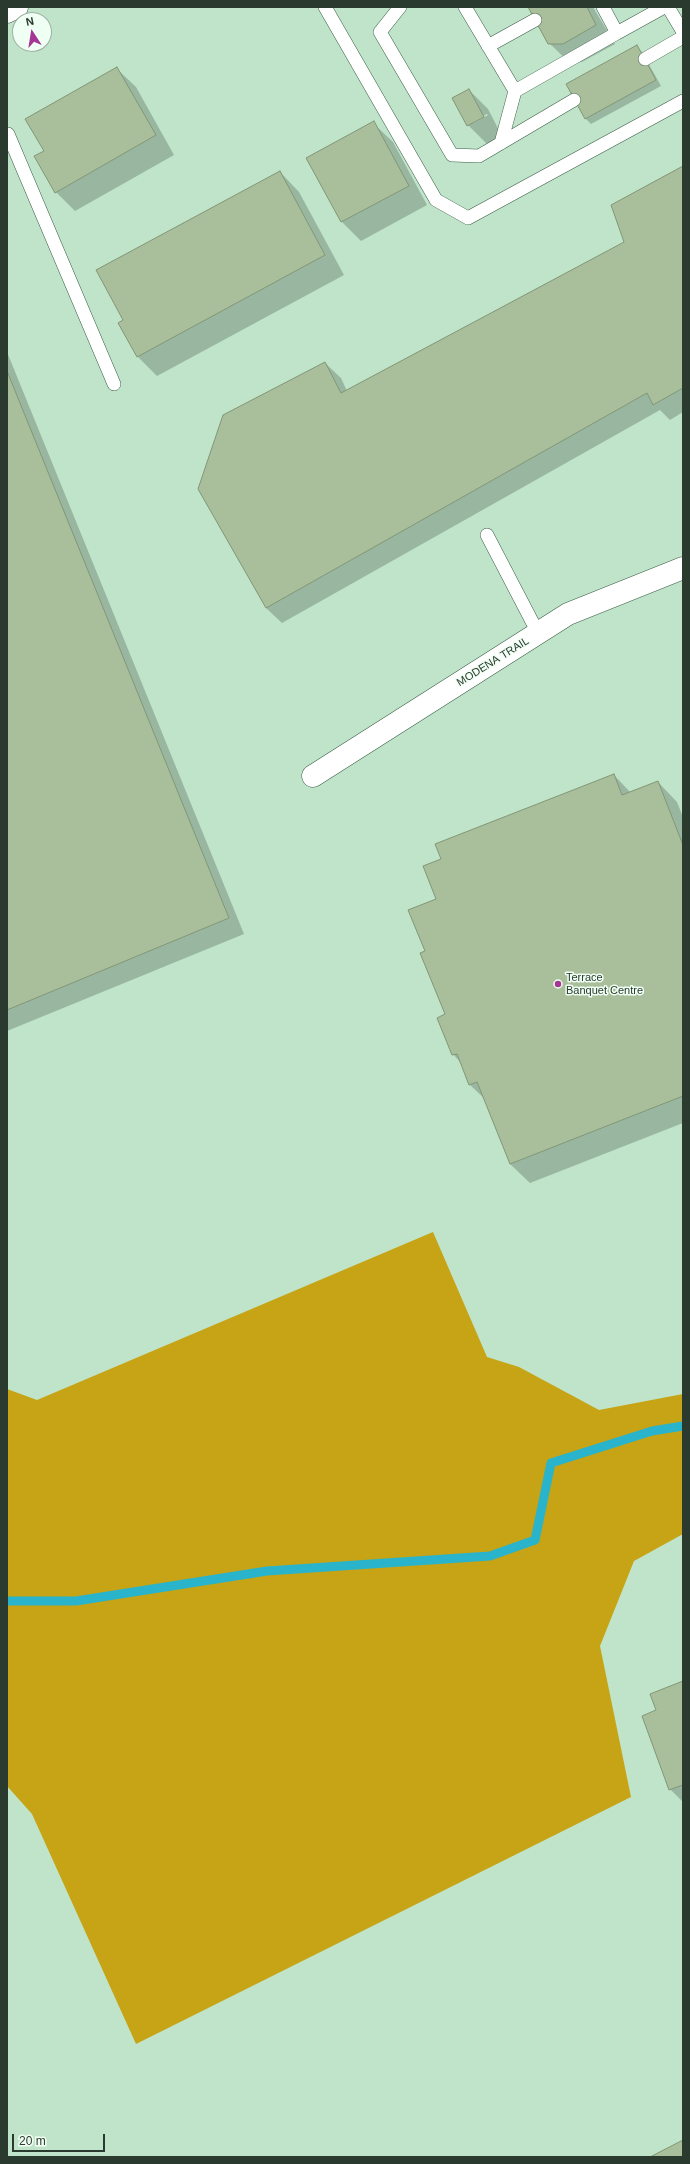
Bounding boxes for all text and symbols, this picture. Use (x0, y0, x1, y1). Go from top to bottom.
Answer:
north arrow (12, 12, 52, 52)
text: N (25, 15, 35, 28)
street label: MODENA TRAIL (455, 635, 531, 689)
place label: Terrace Banquet Centre (566, 971, 643, 997)
marker: Terrace Banquet Centre (553, 979, 563, 989)
scale bar (14, 2126, 107, 2152)
text: 20 m (19, 2134, 46, 2148)

